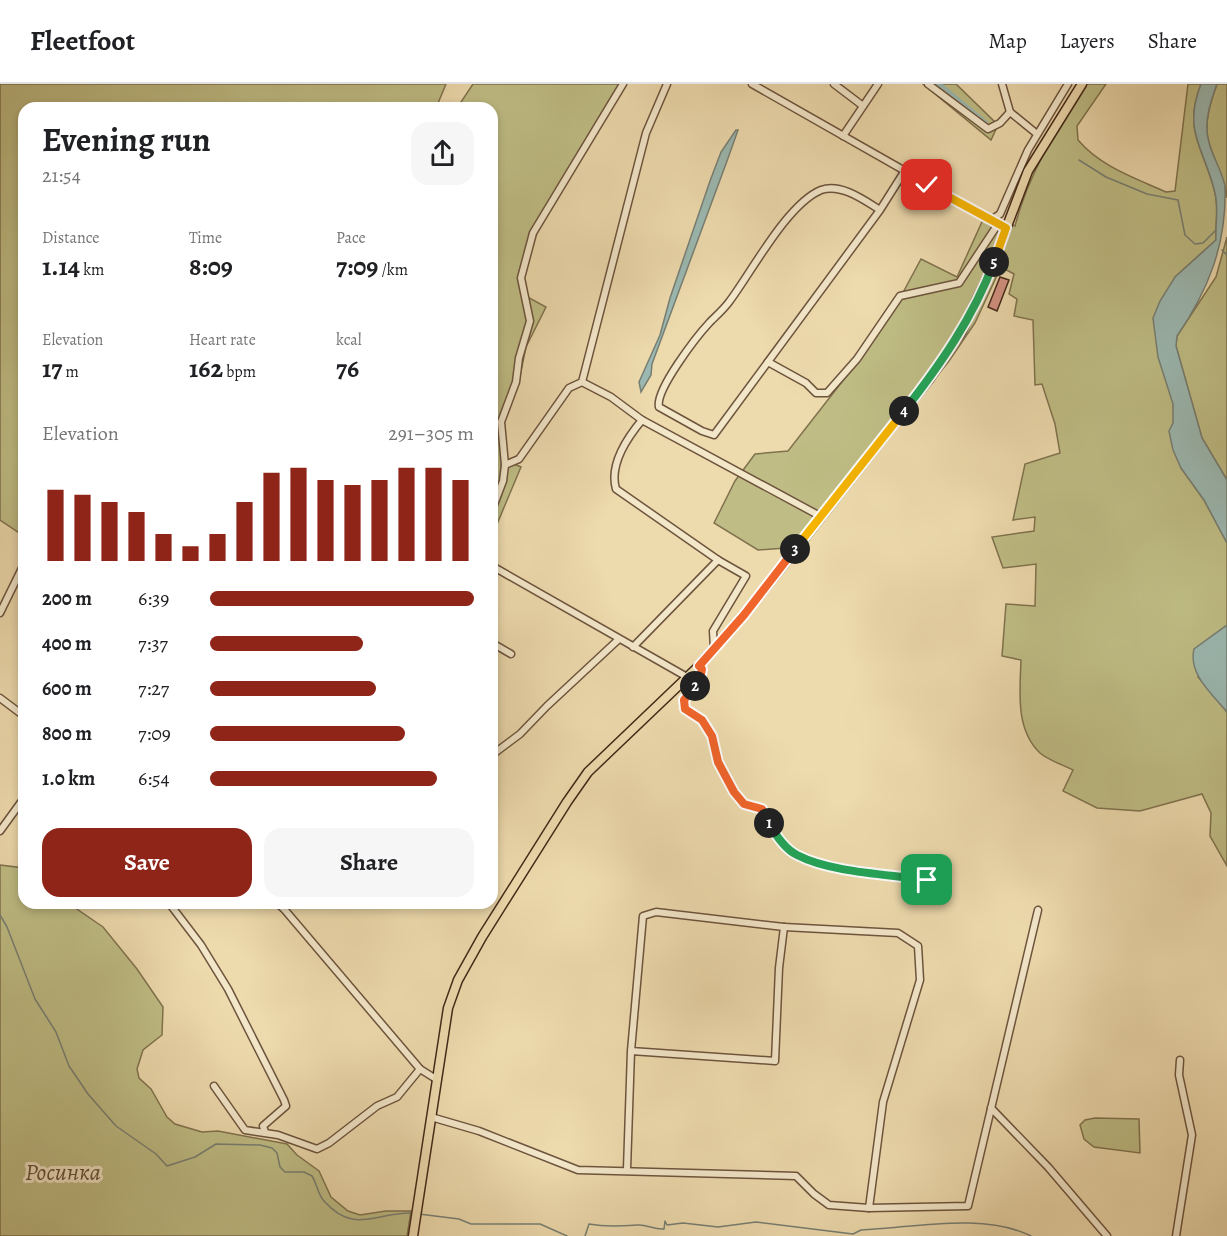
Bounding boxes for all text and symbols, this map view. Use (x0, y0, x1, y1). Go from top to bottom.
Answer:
text: Fleetfoot (30, 22, 135, 60)
text: Map (988, 27, 1027, 55)
text: Layers (1060, 27, 1115, 55)
text: Share (1148, 27, 1197, 55)
text: Evening run (42, 117, 211, 162)
button: share (411, 122, 474, 185)
pin (901, 159, 952, 210)
text: 21:54 (42, 162, 81, 189)
icon: check (910, 168, 943, 201)
text: Distance (42, 227, 99, 249)
text: Time (189, 227, 222, 249)
text: Pace (336, 227, 366, 249)
pin: 5 (979, 247, 1009, 277)
text: 1.14 (42, 249, 80, 284)
text: 8:09 (189, 249, 233, 284)
text: 7:09 (336, 249, 378, 284)
text: 5 (991, 251, 997, 273)
text: km (80, 259, 104, 281)
text: /km (378, 259, 408, 281)
text: Elevation (42, 329, 103, 351)
text: Heart rate (189, 329, 256, 351)
text: kcal (336, 329, 362, 351)
text: 17 (42, 351, 62, 386)
text: 162 (189, 351, 223, 386)
text: 76 (336, 351, 359, 386)
text: m (62, 361, 79, 383)
text: bpm (223, 361, 256, 383)
pin: 4 (889, 396, 919, 426)
text: 4 (900, 400, 908, 422)
text: Elevation (42, 420, 119, 447)
text: 291–305 m (388, 420, 474, 447)
pin: 3 (780, 534, 810, 564)
text: 3 (792, 538, 798, 560)
text: 200 m (42, 585, 92, 612)
text: 6:39 (138, 585, 169, 612)
text: 400 m (42, 630, 92, 657)
text: 7:37 (138, 630, 168, 657)
pin: 2 (680, 671, 710, 701)
text: 600 m (42, 675, 92, 702)
text: 7:27 (138, 675, 169, 702)
text: 2 (691, 675, 699, 697)
text: 800 m (42, 720, 92, 747)
text: 7:09 (138, 720, 171, 747)
text: 1.0 km (42, 765, 95, 792)
text: 6:54 (138, 765, 170, 792)
pin: 1 (754, 808, 784, 838)
text: 1 (766, 812, 772, 834)
button: Save (42, 828, 252, 897)
button: Share (264, 828, 474, 897)
pin (901, 854, 952, 905)
icon: arrive (910, 863, 943, 896)
park label: Росинка (25, 1156, 101, 1188)

